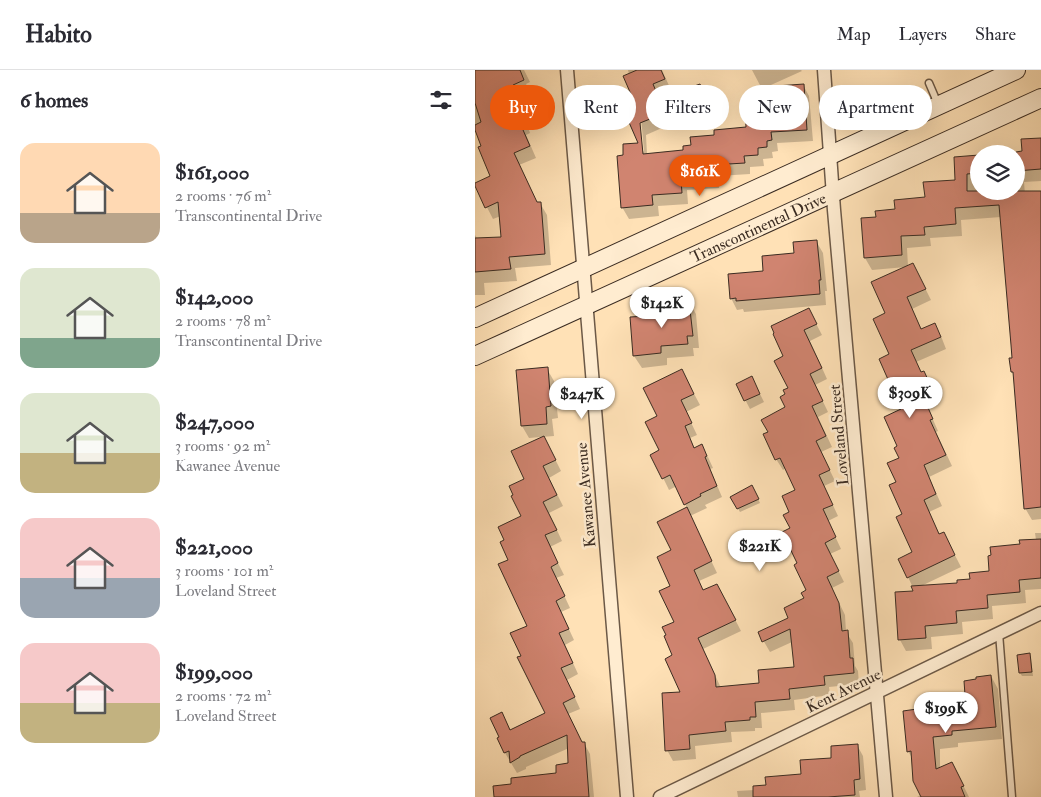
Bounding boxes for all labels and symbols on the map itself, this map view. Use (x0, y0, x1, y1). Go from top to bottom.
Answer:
pin: $161K (665, 154, 735, 197)
street label: Transcontinental Drive (687, 188, 830, 268)
pin: $142K (627, 286, 697, 329)
pin: $309K (875, 376, 945, 419)
pin: $247K (547, 378, 617, 420)
street label: Loveland Street (825, 384, 853, 486)
street label: Kawanee Avenue (571, 441, 601, 548)
pin: $221K (725, 530, 795, 572)
street label: Kent Avenue (803, 664, 884, 718)
pin: $199K (911, 692, 981, 734)

